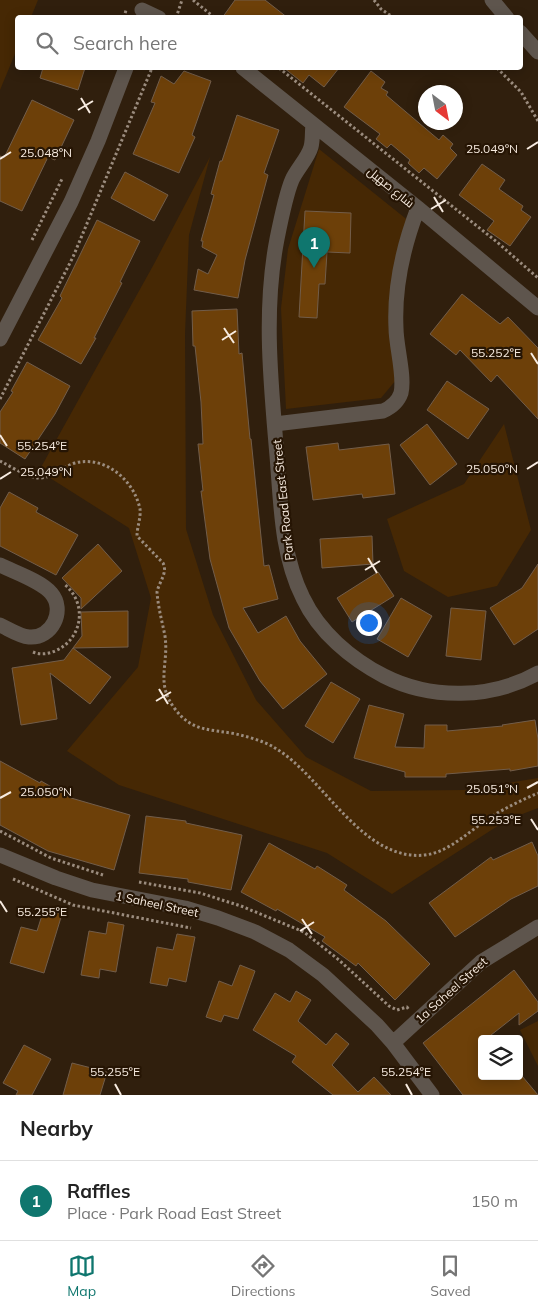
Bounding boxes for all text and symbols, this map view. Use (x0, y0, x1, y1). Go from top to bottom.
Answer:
search box (15, 15, 523, 70)
icon: search (33, 29, 61, 57)
text: Search here (73, 31, 177, 55)
north arrow (418, 85, 463, 130)
text: 25.049°N (466, 141, 518, 156)
text: 25.048°N (20, 145, 72, 160)
street label: شارع صهيل (364, 164, 418, 211)
pin: 1 (298, 227, 330, 268)
text: 55.252°E (471, 345, 521, 360)
text: 55.254°E (17, 438, 67, 453)
street label: Park Road East Street (269, 439, 297, 561)
text: 25.050°N (466, 461, 518, 476)
text: 25.049°N (20, 464, 72, 479)
your location (356, 610, 382, 636)
text: 25.051°N (466, 781, 518, 796)
text: 25.050°N (20, 784, 72, 799)
text: 55.253°E (471, 812, 521, 827)
street label: 1 Saheel Street (114, 888, 200, 920)
text: 55.255°E (17, 904, 67, 919)
street label: 1a Saheel Street (412, 954, 490, 1026)
map controls (478, 1035, 523, 1080)
button: layers (478, 1035, 523, 1080)
text: 55.255°E (90, 1064, 140, 1079)
text: 55.254°E (381, 1064, 431, 1079)
text: Nearby (20, 1115, 93, 1141)
text: Raffles (67, 1179, 130, 1203)
text: 1 (31, 1191, 41, 1211)
text: 150 m (471, 1191, 518, 1211)
text: Place · Park Road East Street (67, 1203, 281, 1223)
tab: Map (67, 1252, 96, 1300)
tab: Directions (231, 1252, 296, 1300)
tab: Saved (430, 1252, 471, 1300)

